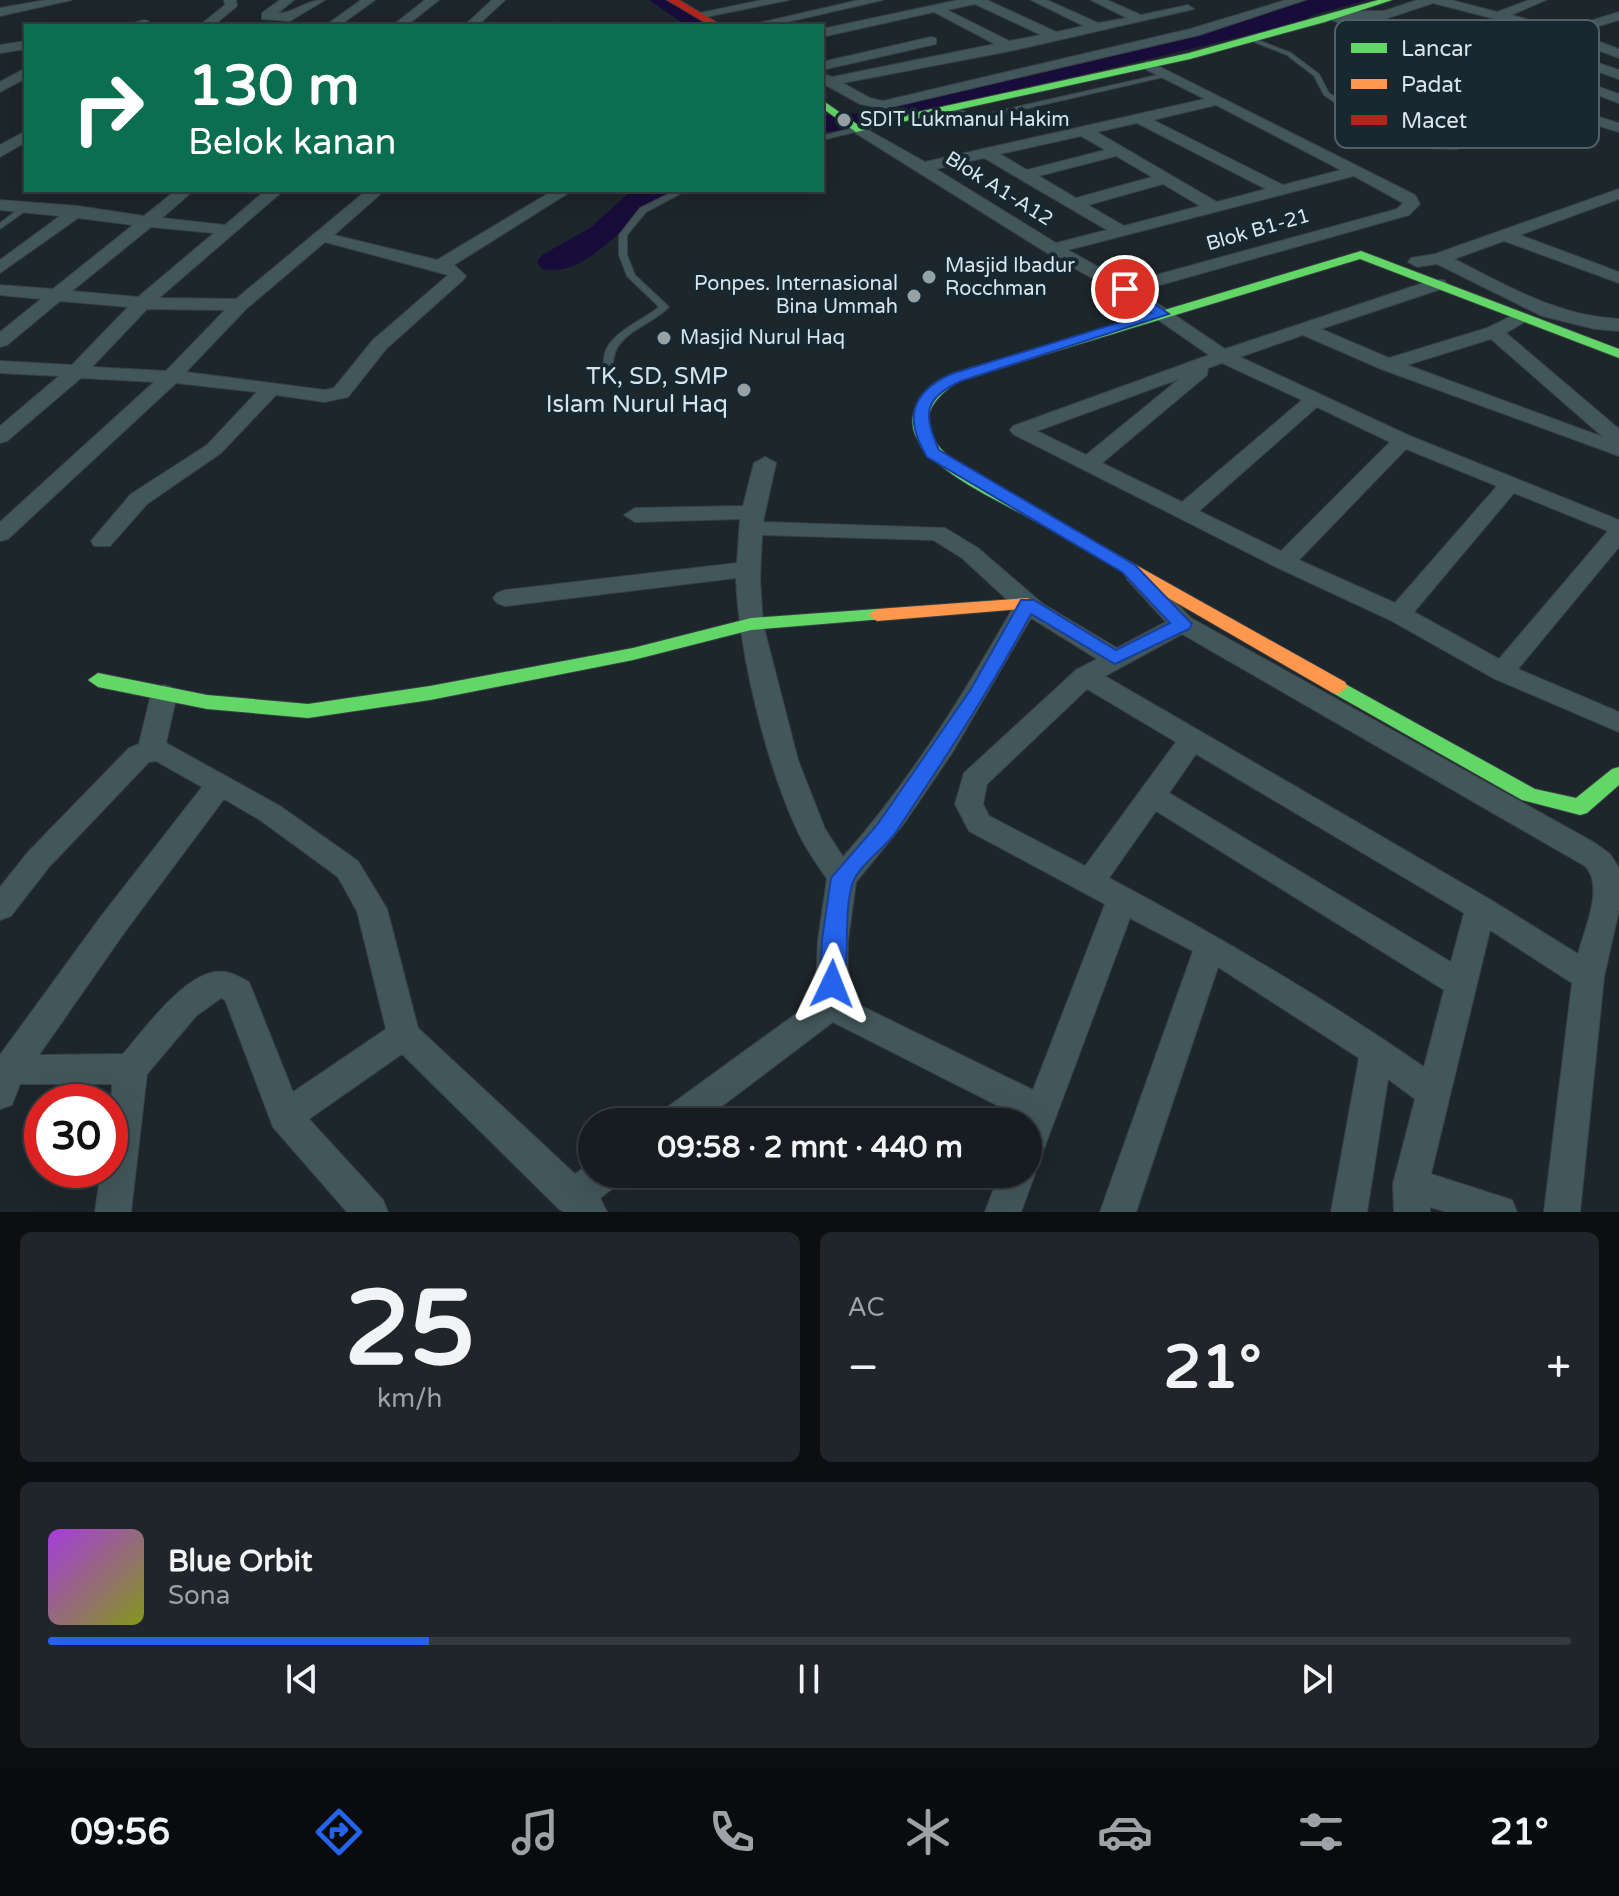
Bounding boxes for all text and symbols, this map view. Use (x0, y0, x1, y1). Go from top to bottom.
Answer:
legend (1335, 20, 1599, 148)
text: Lancar (1401, 36, 1473, 62)
text: 130 m (188, 53, 359, 120)
icon: right (56, 56, 160, 160)
text: Padat (1401, 72, 1462, 98)
place label: SDIT Lukmanul Hakim (860, 108, 1070, 132)
text: Macet (1401, 108, 1467, 134)
marker: SDIT Lukmanul Hakim (835, 111, 853, 129)
text: Belok kanan (188, 121, 397, 164)
street label: Blok A1-A12 (941, 146, 1057, 232)
street label: Blok B1-21 (1203, 204, 1313, 256)
place label: Masjid Ibadur Rocchman (945, 254, 1075, 301)
pin (1091, 255, 1159, 323)
icon: arrive (1103, 267, 1147, 311)
marker: Masjid Ibadur Rocchman (920, 268, 938, 286)
place label: Ponpes. Internasional Bina Ummah (694, 272, 898, 319)
marker: Ponpes. Internasional Bina Ummah (905, 287, 923, 305)
place label: Masjid Nurul Haq (680, 326, 845, 350)
marker: Masjid Nurul Haq (655, 329, 673, 347)
place label: TK, SD, SMP Islam Nurul Haq (546, 362, 728, 419)
marker: TK, SD, SMP Islam Nurul Haq (735, 381, 753, 399)
position arrow (790, 942, 874, 1026)
speed limit sign: 30 (24, 1084, 128, 1188)
text: 09:58 · 2 mnt · 440 m (657, 1129, 963, 1166)
text: 25 (344, 1268, 475, 1393)
text: AC (848, 1292, 885, 1323)
text: 21° (1164, 1332, 1262, 1404)
text: − (848, 1342, 879, 1395)
text: + (1546, 1342, 1571, 1395)
text: km/h (377, 1383, 442, 1414)
text: Blue Orbit (168, 1543, 313, 1580)
text: Sona (168, 1580, 230, 1611)
icon: previous (280, 1657, 324, 1701)
icon: pause (787, 1657, 831, 1701)
icon: next (1295, 1657, 1339, 1701)
icon: directions (311, 1804, 367, 1860)
icon: music (507, 1804, 563, 1860)
icon: phone (704, 1804, 760, 1860)
icon: climate (900, 1804, 956, 1860)
icon: car (1097, 1804, 1153, 1860)
icon: filters (1293, 1804, 1349, 1860)
text: 09:56 (70, 1811, 170, 1854)
text: 21° (1490, 1811, 1549, 1854)

